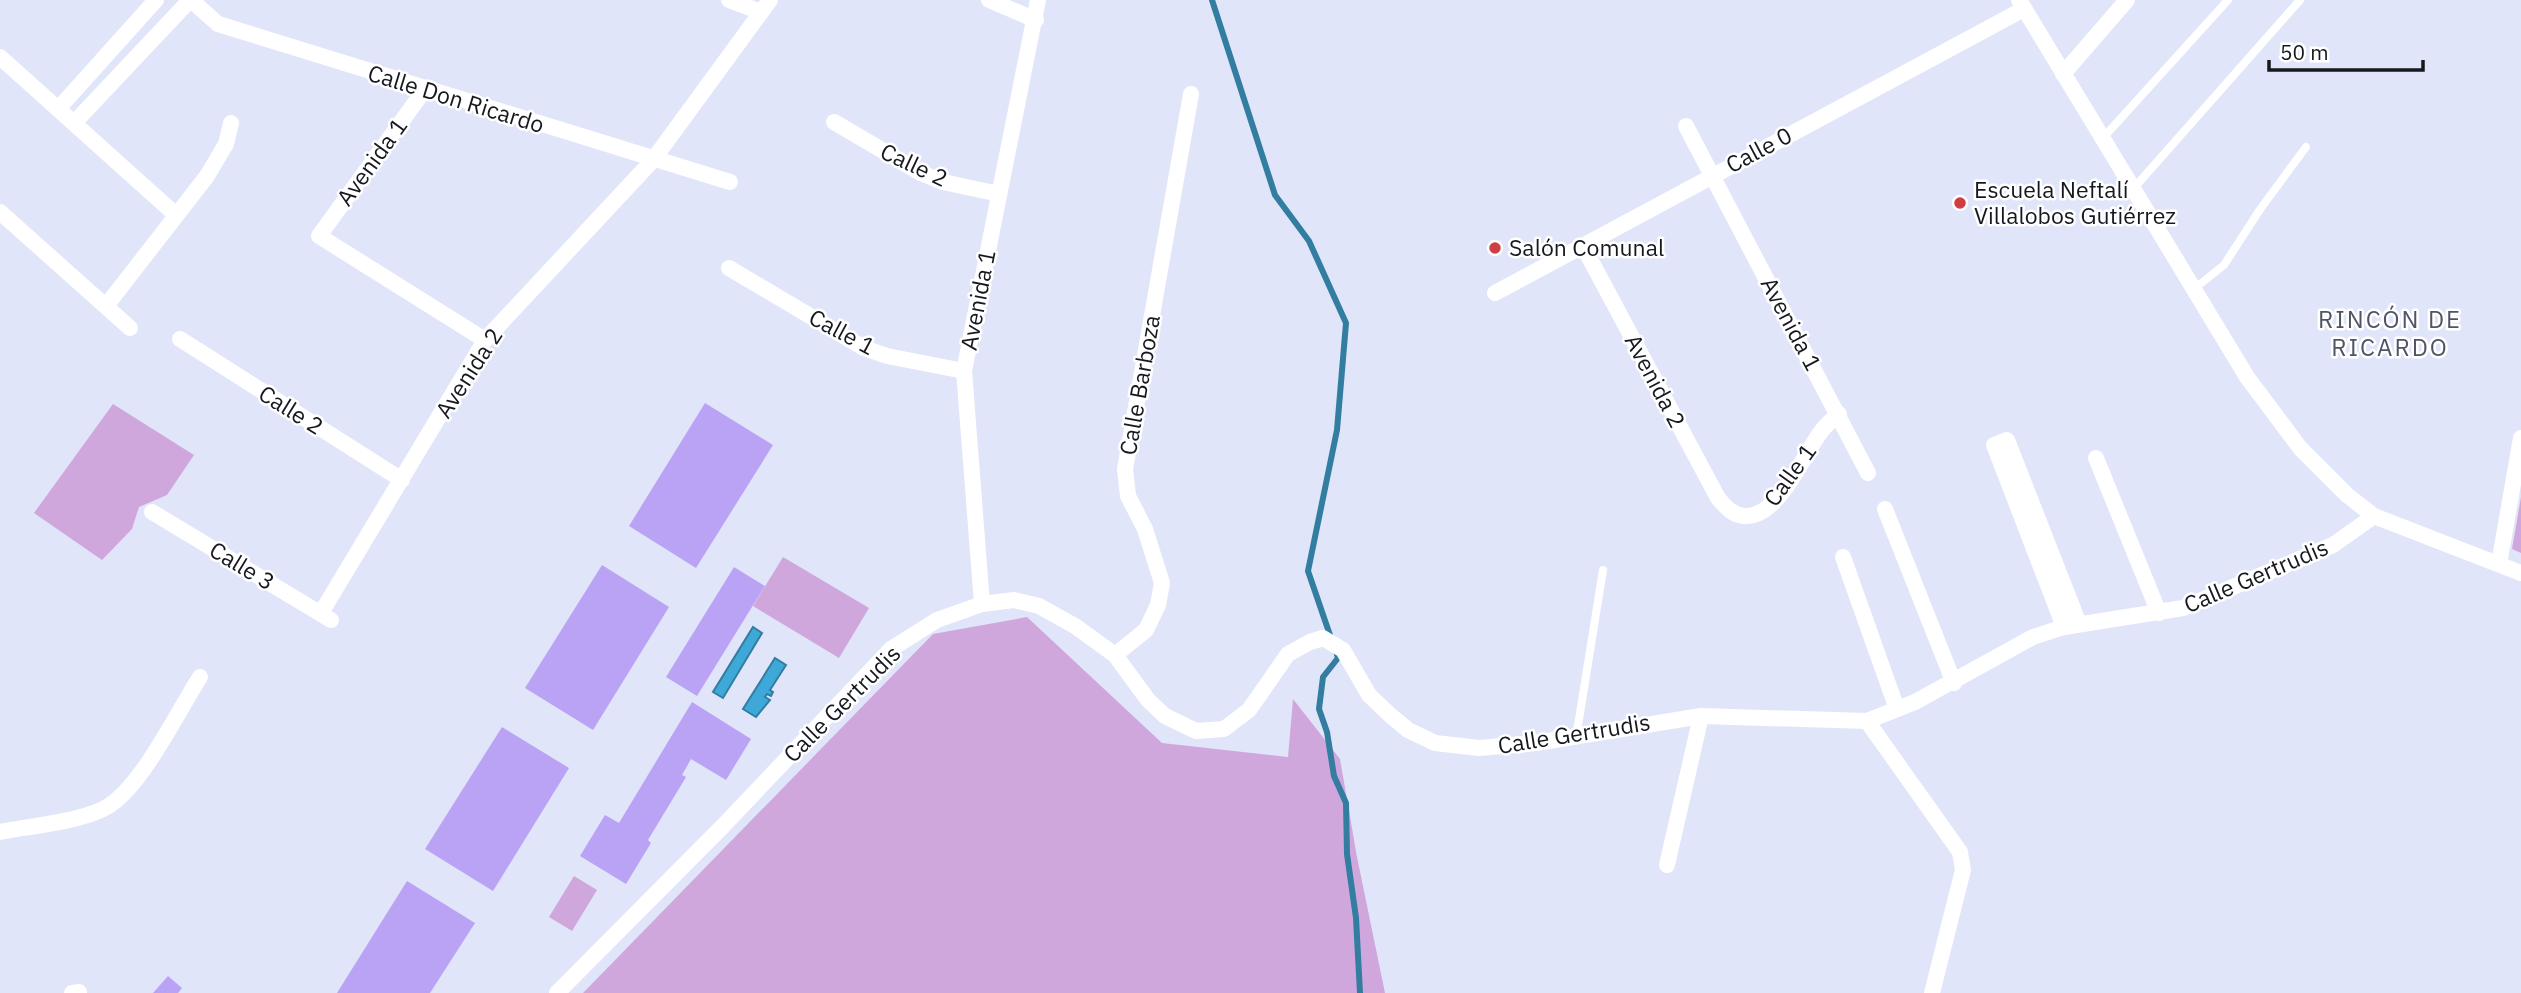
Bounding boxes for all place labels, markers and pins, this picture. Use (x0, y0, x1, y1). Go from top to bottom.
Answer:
place label: Escuela Neftalí Villalobos Gutiérrez (1974, 174, 2176, 230)
marker: Escuela Neftalí Villalobos Gutiérrez (1952, 195, 1968, 211)
place label: Salón Comunal (1509, 232, 1664, 262)
marker: Salón Comunal (1487, 240, 1503, 256)

